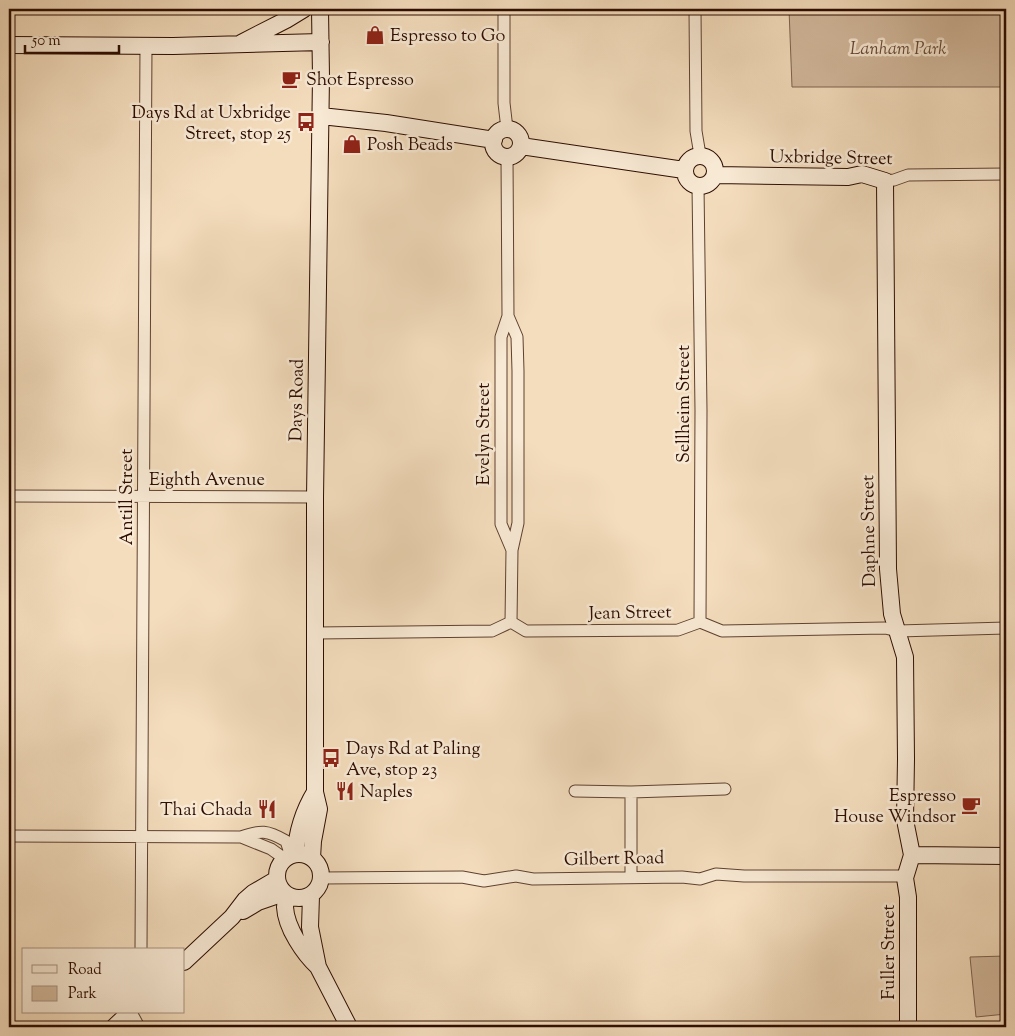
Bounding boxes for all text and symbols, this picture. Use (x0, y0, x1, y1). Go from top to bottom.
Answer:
scale bar (25, 22, 119, 54)
shop icon: Espresso to Go (364, 24, 386, 46)
place label: Espresso to Go (390, 24, 505, 50)
text: 50 m (31, 31, 61, 52)
park label: Lanham Park (850, 37, 946, 63)
cafe icon: Shot Espresso (280, 68, 302, 90)
place label: Shot Espresso (306, 68, 414, 94)
place label: Days Rd at Uxbridge Street, stop 25 (131, 101, 291, 148)
bus stop icon: Days Rd at Uxbridge Street, stop 25 (295, 111, 317, 133)
shop icon: Posh Beads (341, 133, 363, 155)
place label: Posh Beads (367, 133, 453, 159)
street label: Uxbridge Street (769, 145, 893, 173)
street label: Sellheim Street (672, 345, 698, 463)
street label: Days Road (284, 358, 312, 442)
street label: Evelyn Street (472, 383, 498, 485)
street label: Antill Street (115, 449, 141, 545)
street label: Eighth Avenue (149, 468, 265, 494)
street label: Daphne Street (856, 475, 884, 587)
street label: Jean Street (587, 600, 672, 628)
place label: Days Rd at Paling Ave, stop 23 (346, 737, 480, 784)
bus stop icon: Days Rd at Paling Ave, stop 23 (320, 747, 342, 769)
restaurant icon: Naples (334, 780, 356, 802)
place label: Naples (360, 780, 413, 806)
place label: Espresso House Windsor (834, 784, 956, 831)
cafe icon: Espresso House Windsor (960, 794, 982, 816)
place label: Thai Chada (160, 798, 252, 824)
restaurant icon: Thai Chada (256, 798, 278, 820)
street label: Gilbert Road (564, 846, 664, 874)
street label: Fuller Street (877, 904, 903, 1000)
legend (22, 948, 185, 1014)
text: Road (68, 960, 102, 981)
text: Park (68, 984, 97, 1005)

